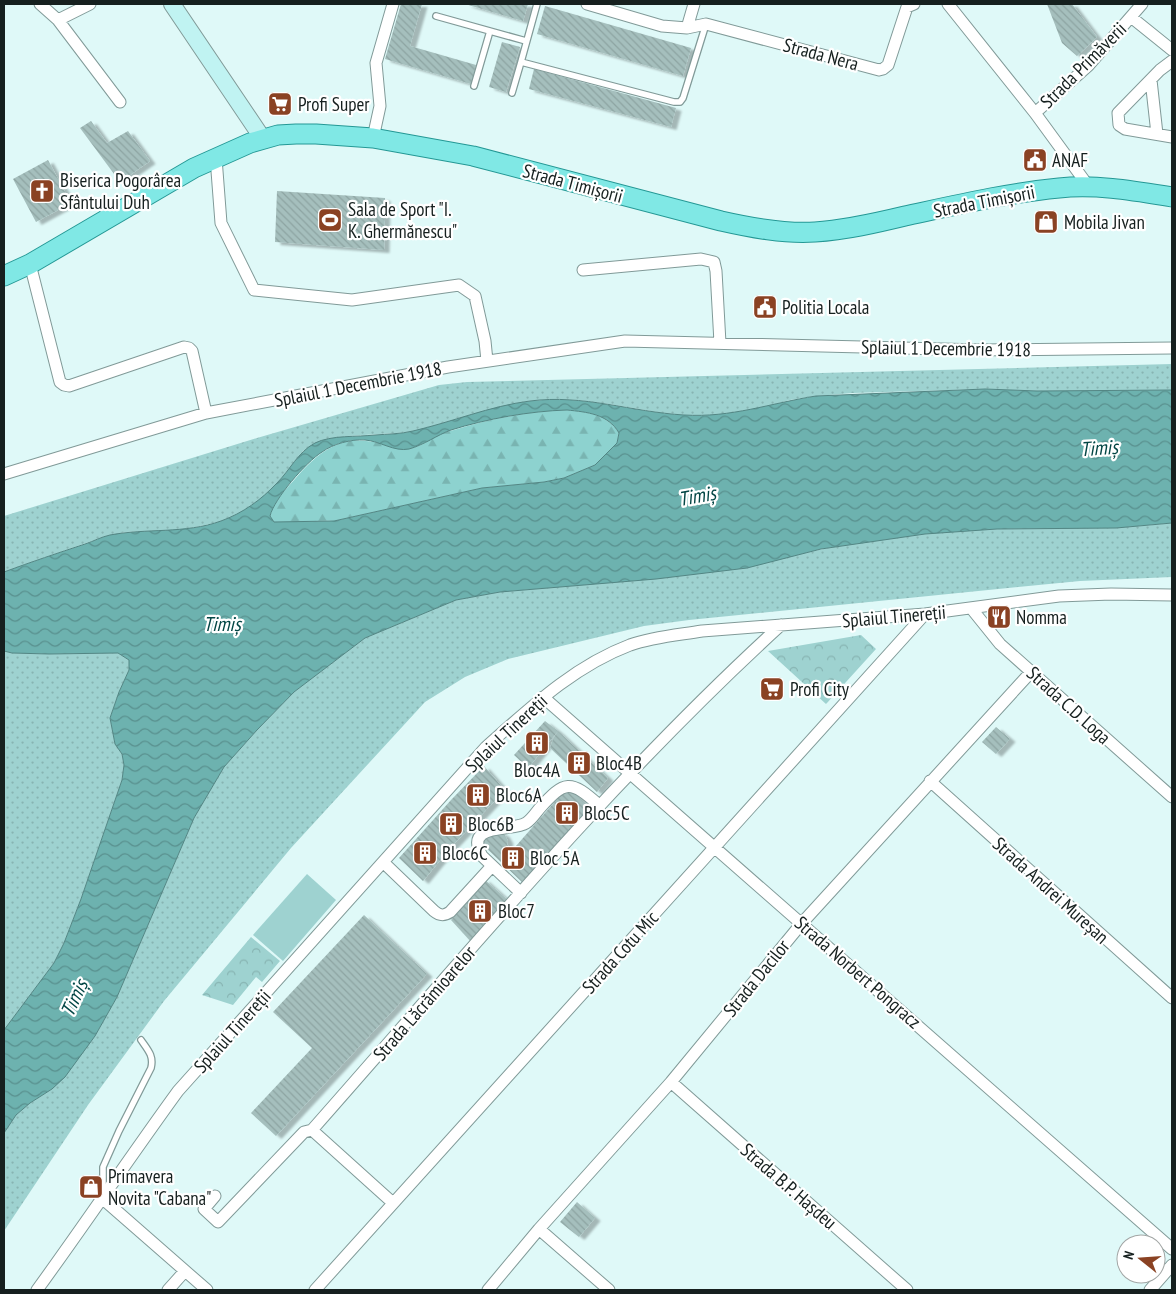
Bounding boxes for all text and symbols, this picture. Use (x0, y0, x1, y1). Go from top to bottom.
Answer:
street label: Strada Primăverii (1035, 17, 1131, 113)
street label: Strada Nera (781, 32, 861, 76)
supermarket icon: Profi Super (267, 91, 293, 117)
place label: Profi Super (298, 92, 370, 116)
public building icon: ANAF (1022, 147, 1048, 173)
place label: ANAF (1052, 148, 1088, 172)
street label: Strada Timișorii (520, 158, 626, 208)
place label: Biserica Pogorârea Sfântului Duh (60, 168, 181, 214)
church icon: Biserica Pogorârea Sfântului Duh (29, 178, 55, 204)
street label: Strada Timișorii (931, 179, 1037, 223)
place label: Sala de Sport "I. K. Ghermănescu" (348, 197, 457, 243)
sports icon: Sala de Sport "I. K. Ghermănescu" (317, 207, 343, 233)
shop icon: Mobila Jivan (1033, 209, 1059, 235)
place label: Mobila Jivan (1064, 210, 1145, 234)
public building icon: Politia Locala (752, 294, 778, 320)
place label: Politia Locala (782, 295, 869, 319)
street label: Splaiul 1 Decembrie 1918 (861, 335, 1031, 361)
street label: Splaiul 1 Decembrie 1918 (272, 356, 444, 412)
water label: Timiș (1079, 434, 1121, 462)
water label: Timiș (676, 480, 720, 512)
street label: Splaiul Tinereții (841, 600, 947, 632)
restaurant icon: Nomma (986, 604, 1012, 630)
place label: Nomma (1016, 605, 1067, 629)
water label: Timiș (203, 611, 243, 637)
street label: Strada C.D. Loga (1022, 661, 1116, 749)
supermarket icon: Profi City (759, 676, 785, 702)
place label: Profi City (790, 677, 850, 701)
street label: Splaiul Tinereții (460, 689, 552, 777)
building icon: Bloc4A (524, 730, 550, 756)
building icon: Bloc4B (566, 750, 592, 776)
place label: Bloc4B (596, 751, 642, 775)
place label: Bloc4A (514, 758, 560, 782)
building icon: Bloc6A (465, 782, 491, 808)
place label: Bloc6A (496, 783, 542, 807)
building icon: Bloc5C (554, 800, 580, 826)
place label: Bloc5C (584, 801, 630, 825)
building icon: Bloc6B (438, 811, 464, 837)
place label: Bloc6B (468, 812, 514, 836)
street label: Strada Andrei Mureșan (988, 832, 1114, 948)
building icon: Bloc6C (412, 840, 438, 866)
place label: Bloc6C (442, 841, 488, 865)
building icon: Bloc 5A (500, 845, 526, 871)
place label: Bloc 5A (530, 846, 580, 870)
building icon: Bloc7 (467, 898, 493, 924)
place label: Bloc7 (498, 899, 535, 923)
street label: Strada Cotu Mic (577, 906, 663, 998)
street label: Strada Norbert Pongracz (790, 911, 926, 1034)
street label: Strada Dacilor (718, 934, 795, 1021)
street label: Strada Lăcrămioarelor (368, 940, 481, 1065)
water label: Timiș (54, 974, 95, 1020)
street label: Splaiul Tinereții (188, 984, 276, 1078)
street label: Strada B.P. Hașdeu (736, 1138, 842, 1234)
place label: Primavera Novita "Cabana" (108, 1164, 211, 1210)
shop icon: Primavera Novita "Cabana" (78, 1174, 104, 1200)
north arrow (1116, 1234, 1166, 1284)
text: N (1119, 1249, 1138, 1261)

